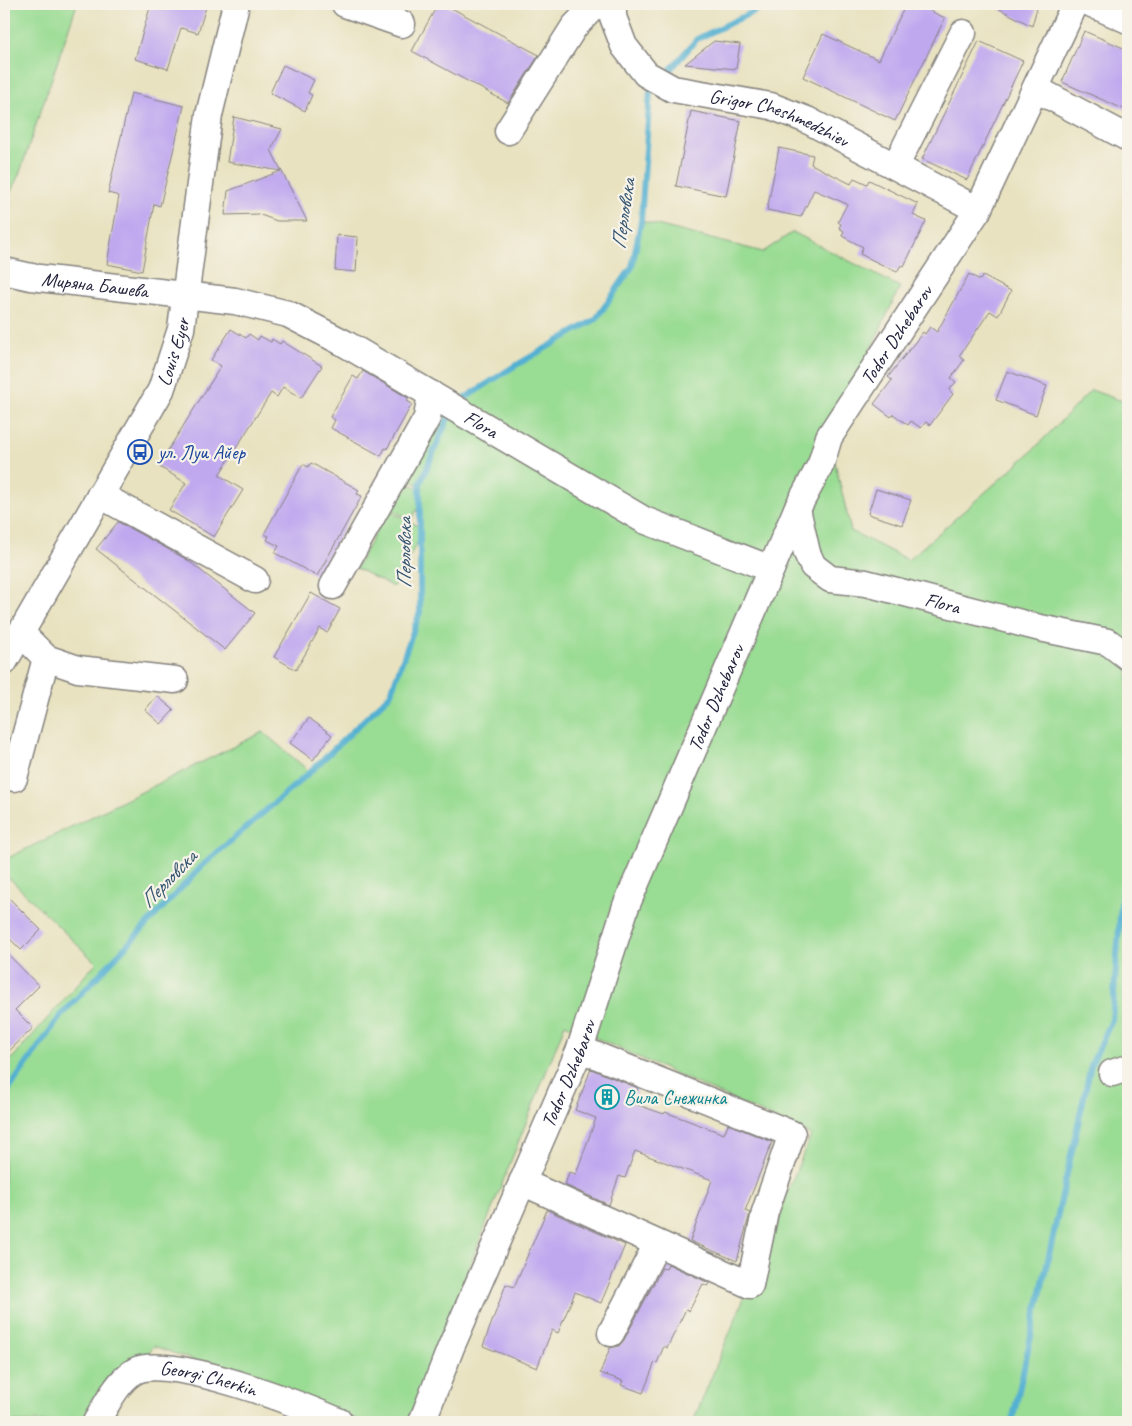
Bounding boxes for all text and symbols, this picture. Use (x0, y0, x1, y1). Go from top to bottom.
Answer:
street label: Grigor Cheshmedzhiev (708, 84, 854, 153)
water label: Перловска (605, 175, 641, 251)
street label: Миряна Башева (40, 266, 151, 304)
street label: Todor Dzhebarov (855, 279, 939, 389)
street label: Louis Eyer (151, 315, 195, 389)
street label: Flora (459, 405, 504, 445)
bus stop icon: ул. Луи Айер (127, 439, 153, 465)
place label: ул. Луи Айер (157, 440, 247, 465)
water label: Перловска (391, 515, 417, 588)
street label: Flora (922, 587, 964, 620)
street label: Todor Dzhebarov (682, 639, 751, 755)
water label: Перловска (134, 843, 204, 913)
street label: Todor Dzhebarov (536, 1015, 602, 1131)
building icon: Вила Снежинка (594, 1084, 620, 1110)
place label: Вила Снежинка (624, 1085, 728, 1110)
street label: Georgi Cherkin (159, 1355, 261, 1403)

